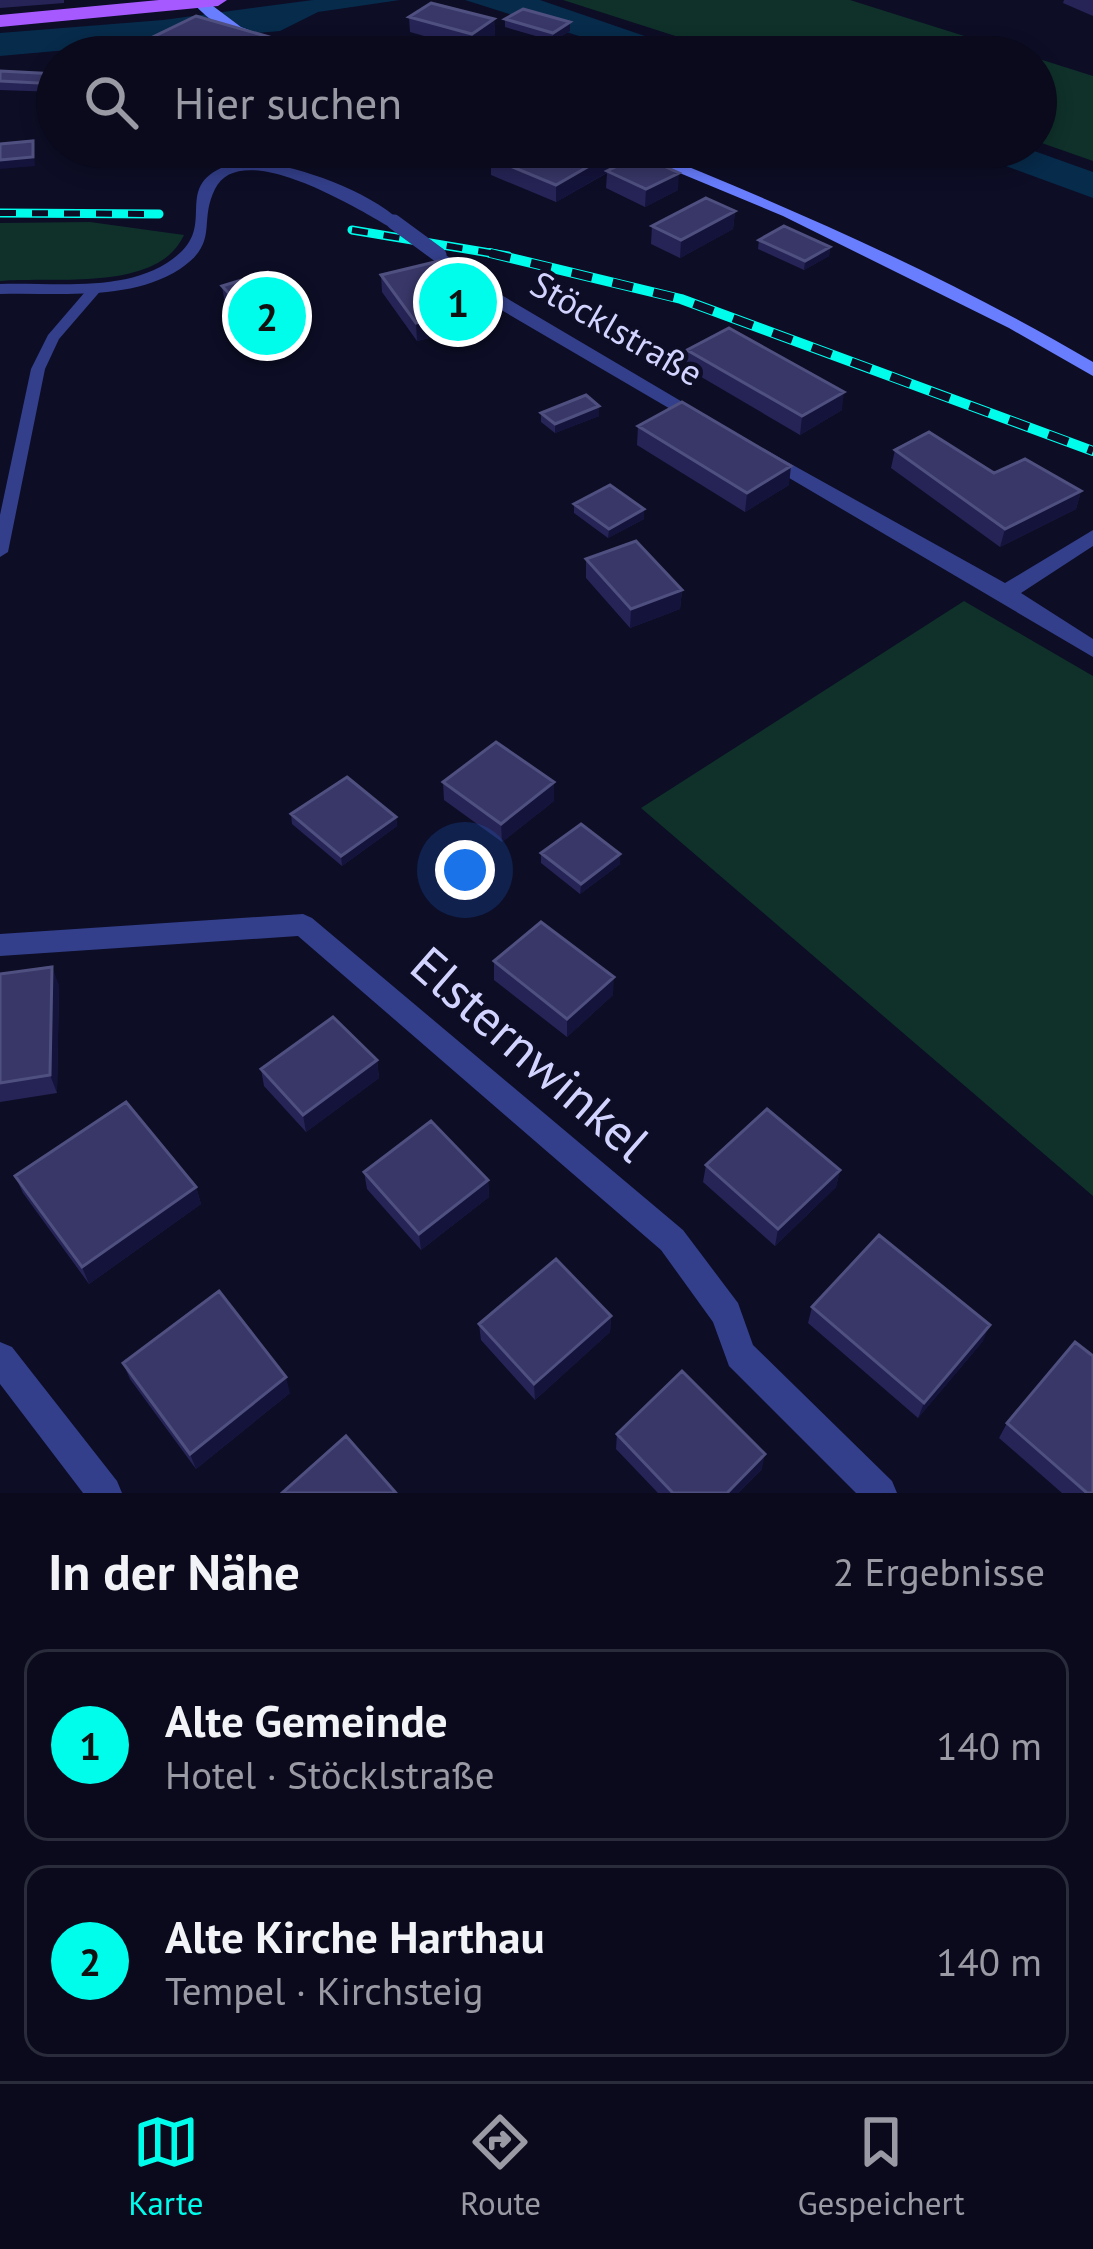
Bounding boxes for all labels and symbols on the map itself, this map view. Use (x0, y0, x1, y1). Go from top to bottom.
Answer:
pin: 1 (419, 257, 497, 347)
street label: Stöcklstraße (522, 260, 712, 396)
pin: 2 (228, 271, 306, 361)
your location (435, 840, 495, 900)
street label: Elsternwinkel (398, 931, 664, 1175)

